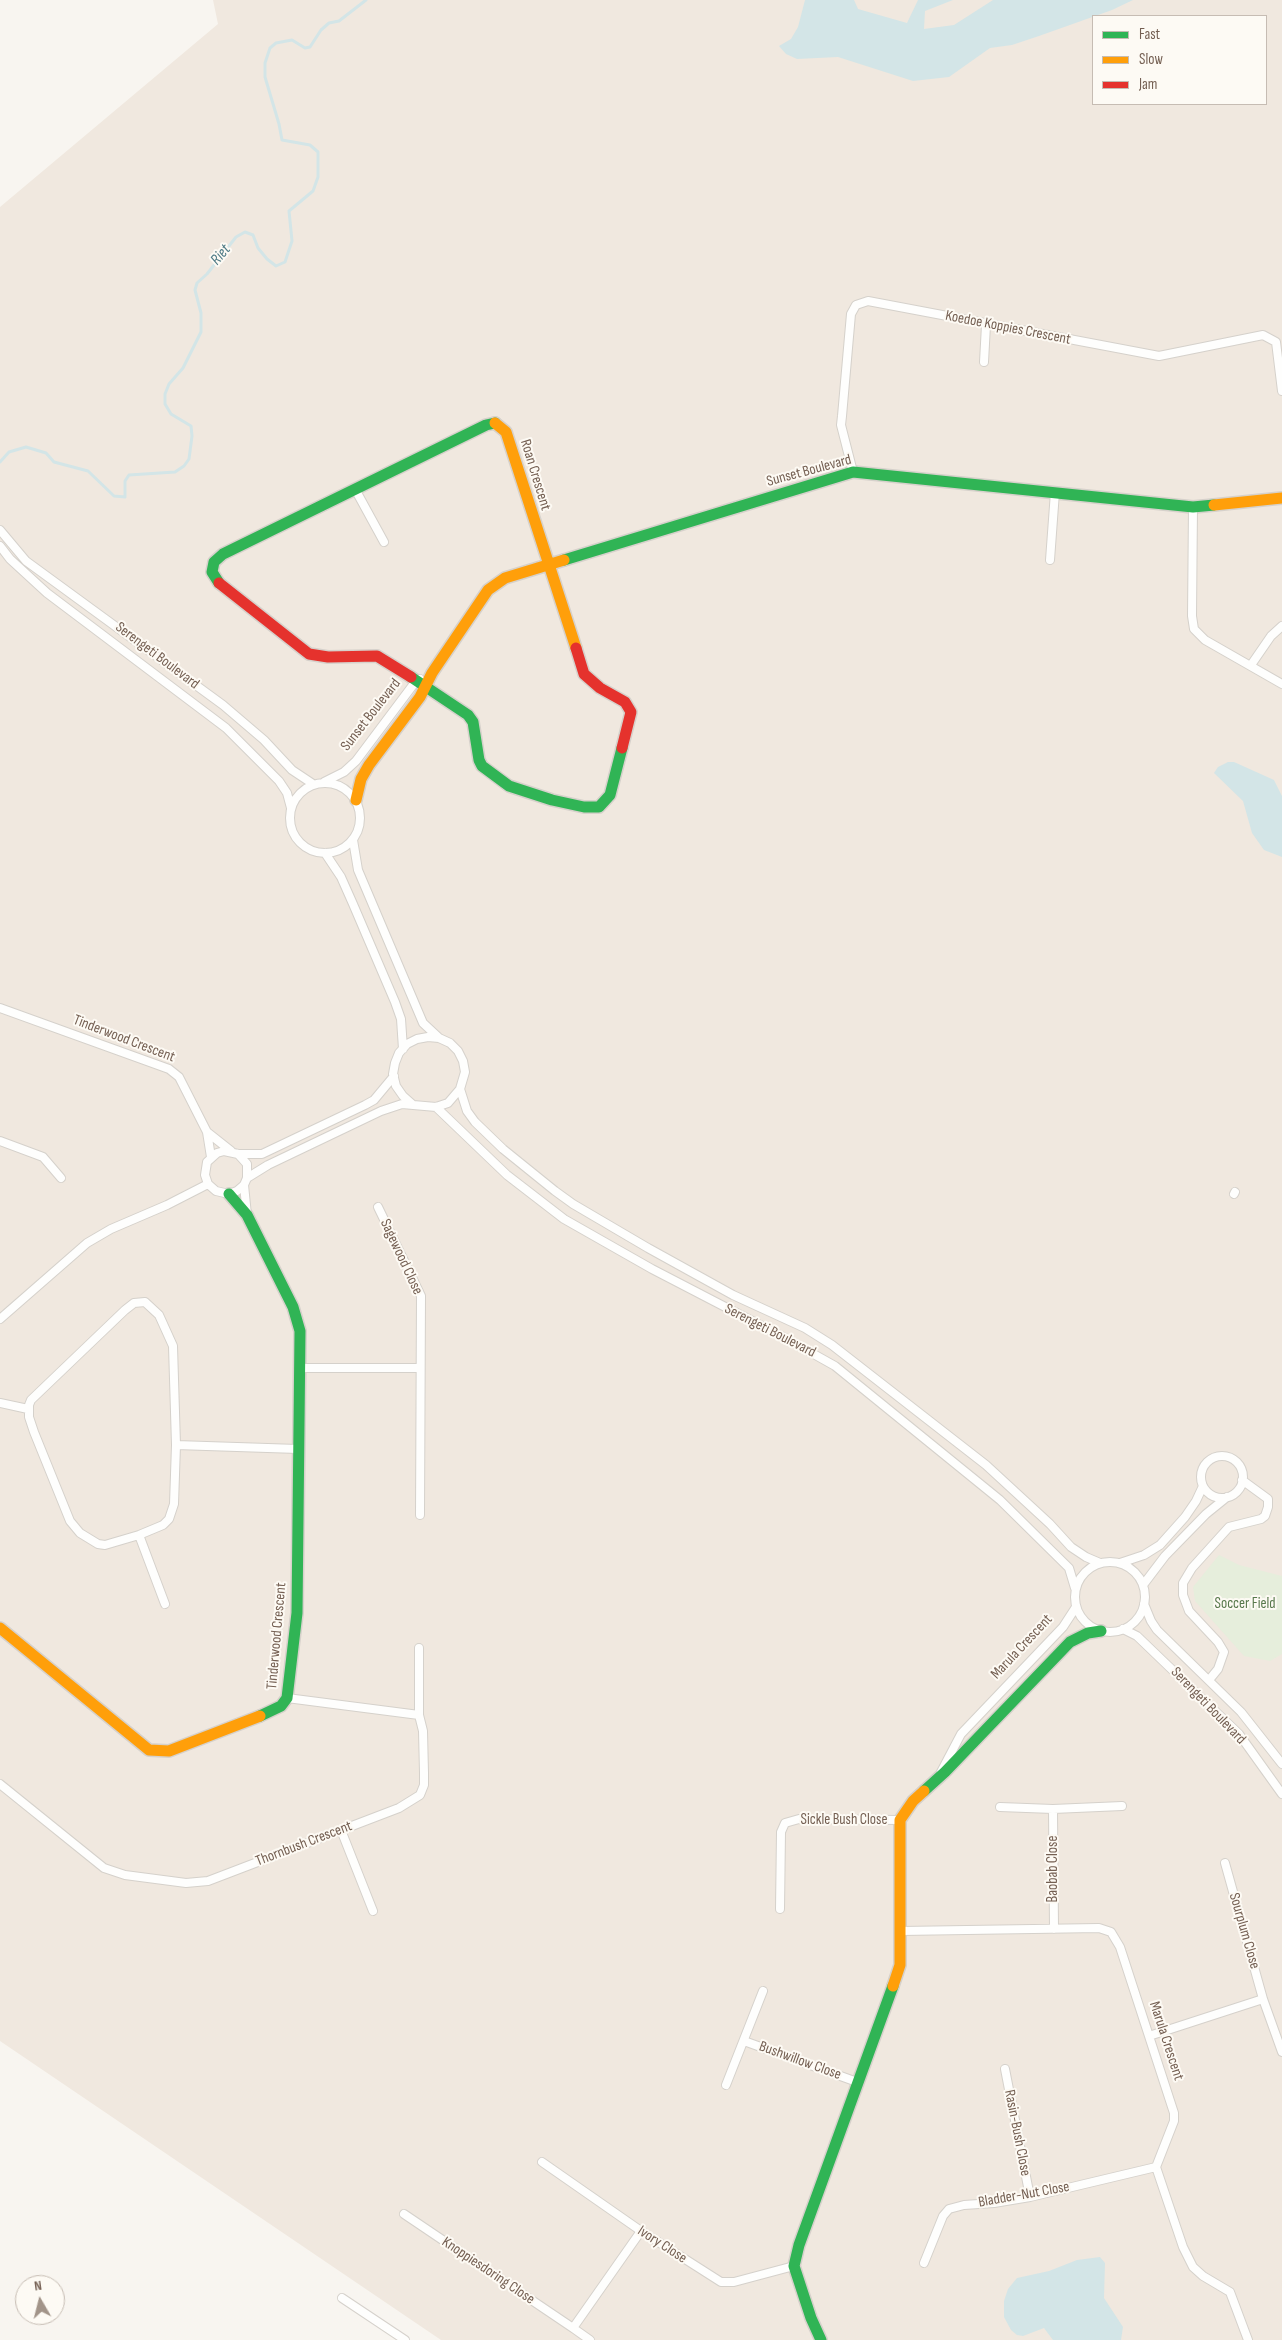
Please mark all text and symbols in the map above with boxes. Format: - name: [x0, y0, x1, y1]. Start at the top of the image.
- legend: [1092, 15, 1267, 105]
- text: Fast: [1139, 25, 1160, 44]
- text: Slow: [1139, 50, 1163, 69]
- text: Jam: [1139, 75, 1157, 94]
- water label: Riet: [207, 241, 235, 269]
- street label: Koedoe Koppies Crescent: [944, 307, 1072, 349]
- street label: Roan Crescent: [516, 437, 554, 513]
- street label: Sunset Boulevard: [765, 451, 853, 491]
- street label: Serengeti Boulevard: [112, 619, 202, 693]
- street label: Sunset Boulevard: [337, 675, 405, 755]
- street label: Tinderwood Crescent: [71, 1011, 177, 1067]
- street label: Sagewood Close: [376, 1216, 426, 1298]
- street label: Serengeti Boulevard: [721, 1300, 819, 1362]
- street label: Tinderwood Crescent: [263, 1582, 291, 1690]
- park label: Soccer Field: [1214, 1595, 1276, 1613]
- street label: Marula Crescent: [987, 1611, 1057, 1683]
- street label: Serengeti Boulevard: [1167, 1664, 1249, 1748]
- street label: Sickle Bush Close: [801, 1811, 887, 1829]
- street label: Thornbush Crescent: [253, 1817, 355, 1871]
- street label: Baobab Close: [1044, 1835, 1062, 1903]
- street label: Sourplum Close: [1225, 1891, 1263, 1971]
- street label: Marula Crescent: [1145, 1999, 1187, 2083]
- street label: Bushwillow Close: [756, 2038, 844, 2084]
- street label: Rasin-Bush Close: [1000, 2088, 1034, 2178]
- street label: Bladder-Nut Close: [977, 2178, 1071, 2212]
- street label: Ivory Close: [634, 2222, 690, 2268]
- street label: Knoppiesdoring Close: [438, 2233, 538, 2309]
- north arrow: [15, 2275, 65, 2325]
- text: N: [33, 2277, 43, 2295]

